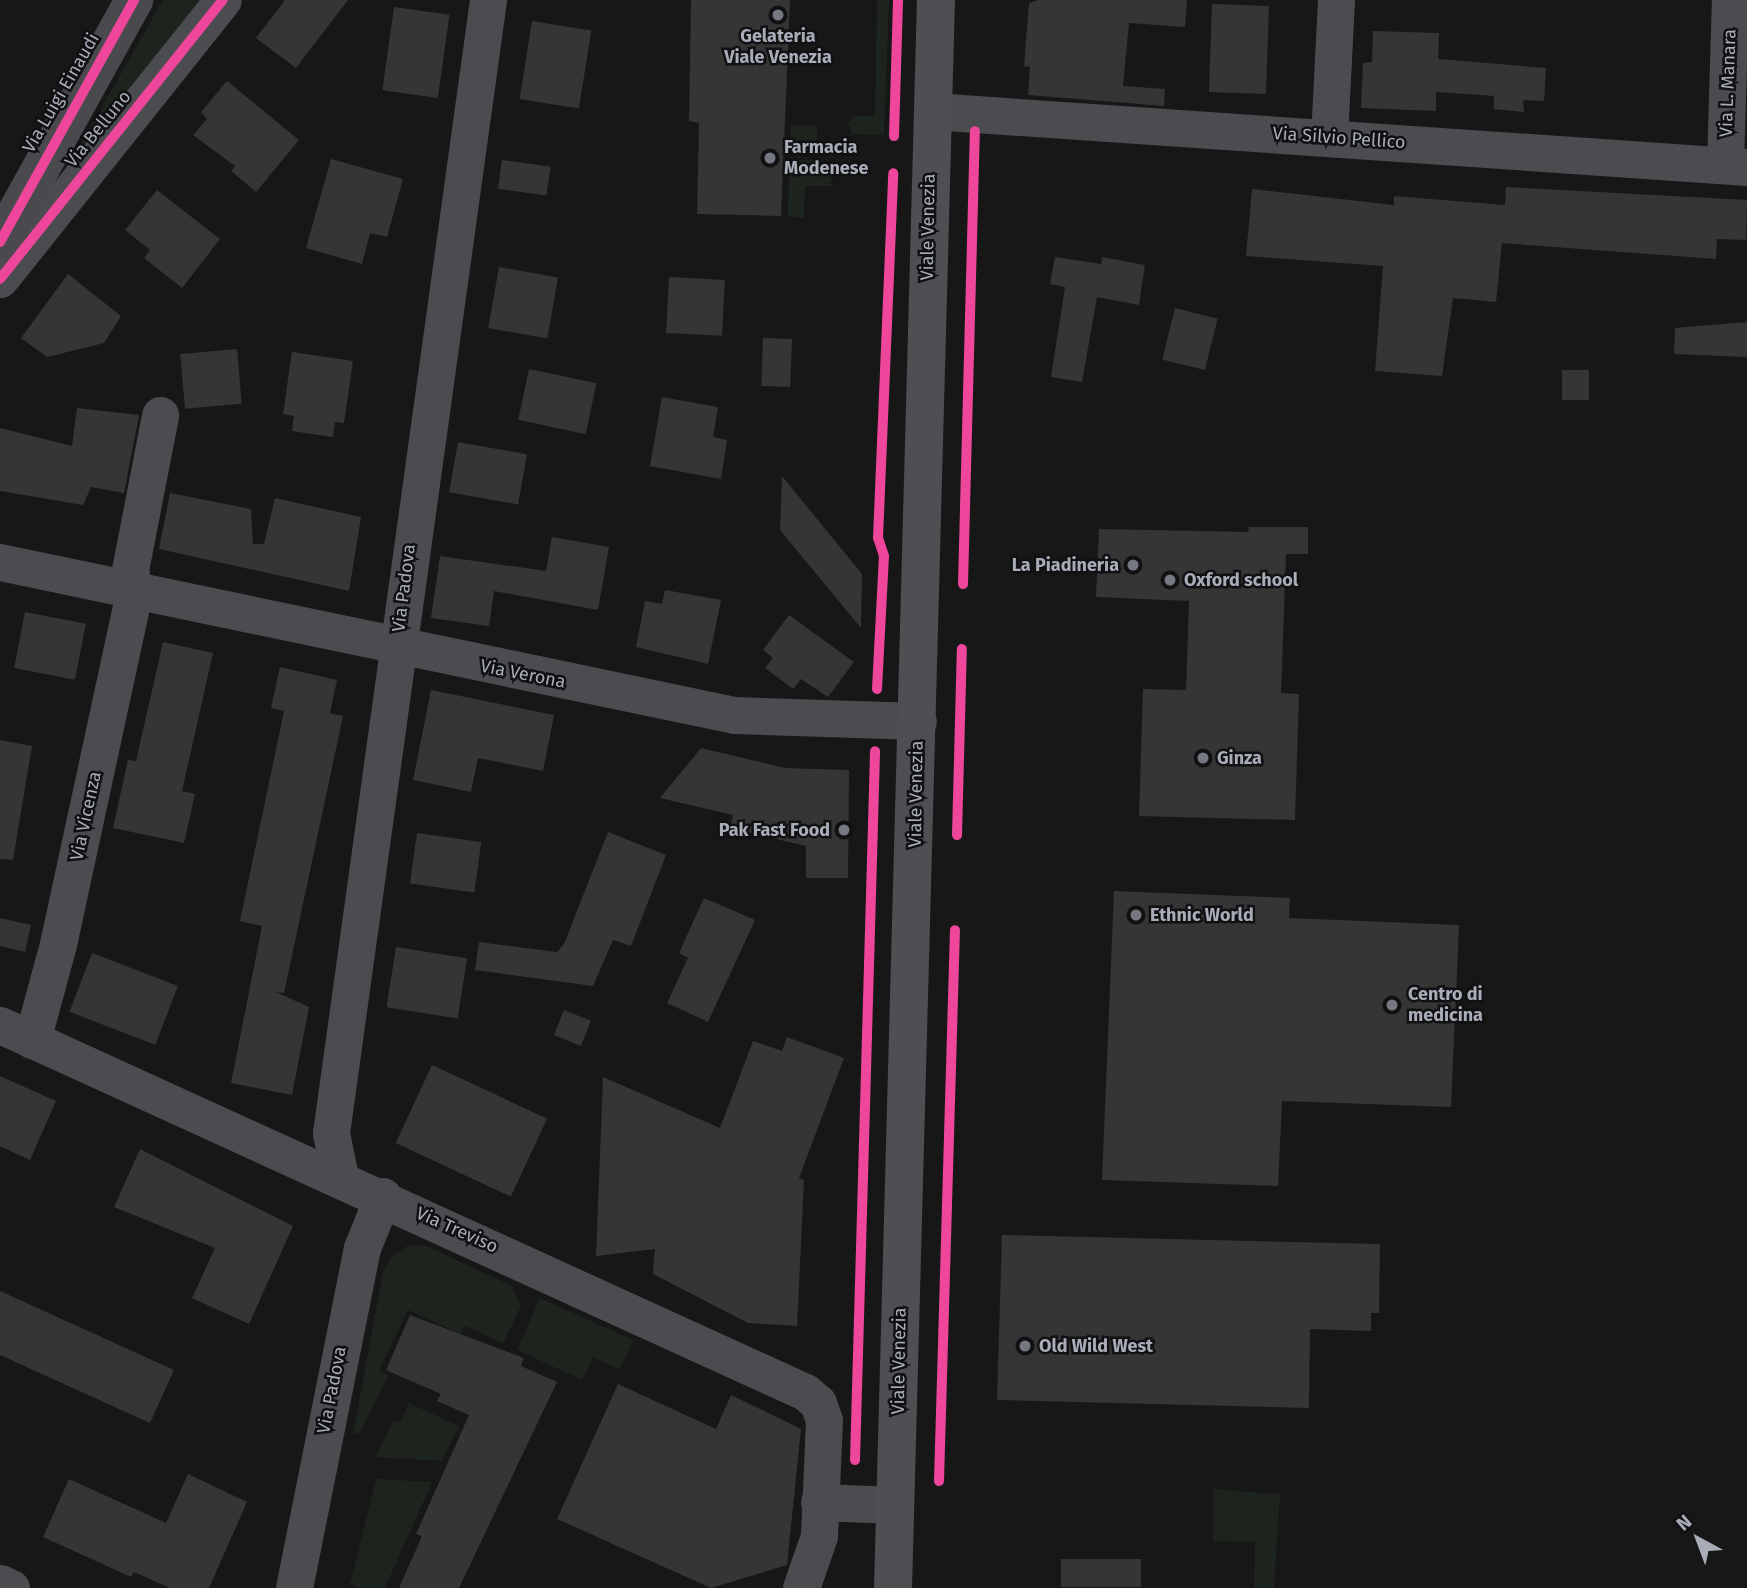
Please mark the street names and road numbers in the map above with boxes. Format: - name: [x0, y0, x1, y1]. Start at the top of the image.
- street label: Via Luigi Einaudi: [18, 29, 104, 157]
- street label: Via L. Manara: [1715, 29, 1741, 137]
- street label: Via Belluno: [61, 86, 135, 172]
- street label: Via Silvio Pellico: [1272, 123, 1406, 153]
- street label: Viale Venezia: [916, 173, 940, 281]
- street label: Via Padova: [388, 543, 420, 633]
- street label: Via Verona: [479, 655, 567, 693]
- street label: Viale Venezia: [904, 740, 928, 848]
- street label: Via Vicenza: [66, 769, 106, 863]
- street label: Via Treviso: [413, 1202, 501, 1258]
- street label: Viale Venezia: [887, 1307, 911, 1415]
- street label: Via Padova: [313, 1345, 351, 1435]

